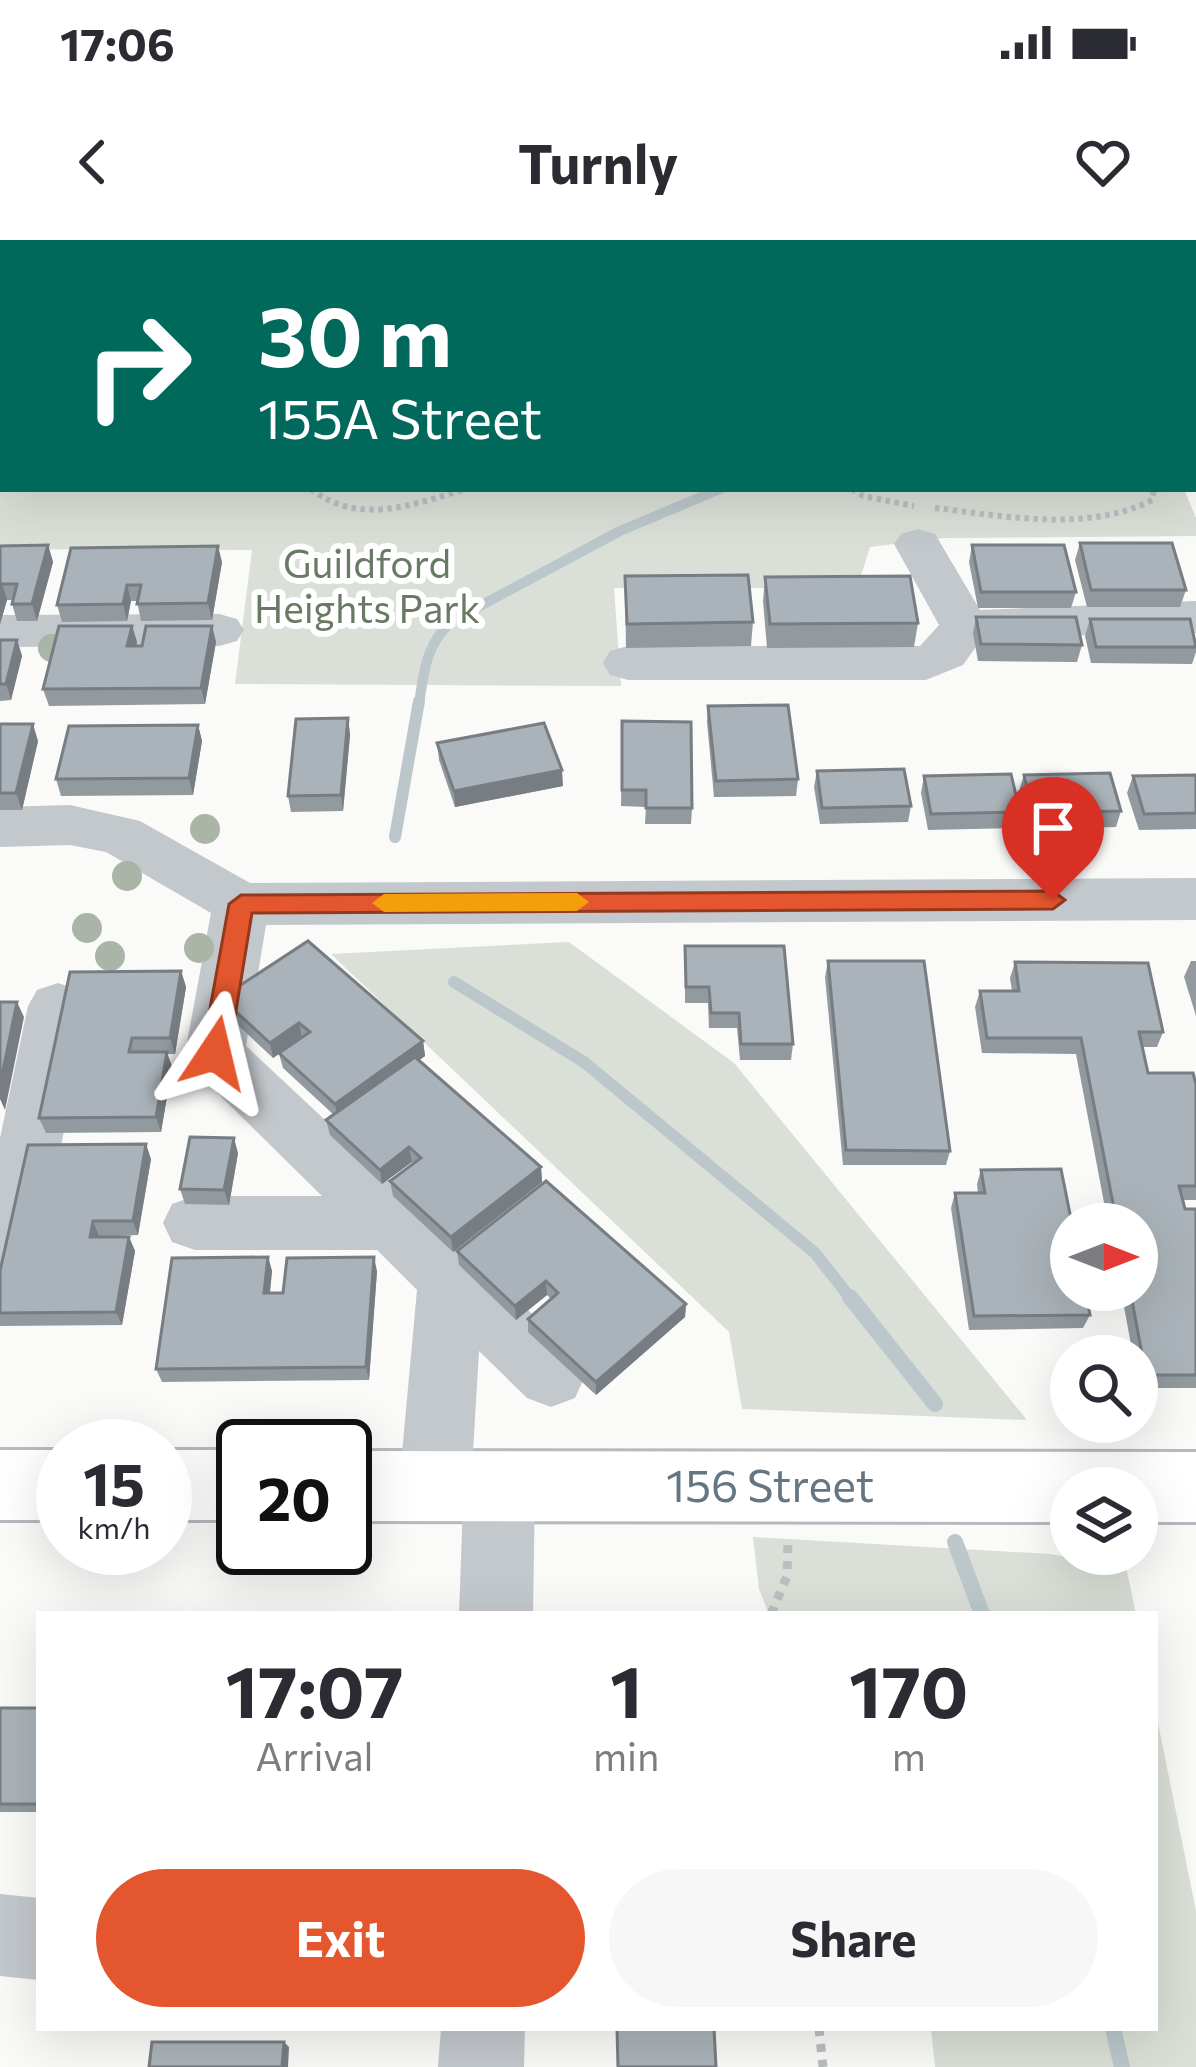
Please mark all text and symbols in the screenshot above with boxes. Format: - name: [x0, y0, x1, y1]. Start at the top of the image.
- text: 17:06: [60, 15, 175, 70]
- icon: back: [60, 129, 126, 195]
- text: Turnly: [518, 129, 678, 195]
- icon: heart: [1070, 129, 1136, 195]
- text: 30 m: [258, 282, 452, 384]
- icon: right: [60, 288, 216, 444]
- text: 155A Street: [258, 384, 542, 450]
- park label: Guildford Heights Park: [254, 538, 480, 631]
- pin: [1002, 777, 1104, 900]
- icon: arrive: [1020, 795, 1086, 861]
- position arrow: [152, 990, 278, 1116]
- north arrow: [1050, 1203, 1158, 1311]
- map controls: [1050, 1203, 1158, 1575]
- button: search: [1050, 1335, 1158, 1443]
- speed limit sign: 20: [216, 1419, 372, 1575]
- text: 15: [83, 1445, 145, 1518]
- street label: 156 Street: [666, 1456, 874, 1511]
- button: layers: [1050, 1467, 1158, 1575]
- text: km/h: [78, 1508, 150, 1545]
- text: 17:07: [226, 1645, 403, 1733]
- text: 1: [610, 1645, 642, 1733]
- text: 170: [849, 1645, 968, 1733]
- text: Arrival: [255, 1731, 373, 1779]
- text: min: [593, 1731, 659, 1779]
- text: m: [892, 1731, 926, 1779]
- button: Exit: [96, 1869, 585, 2007]
- button: Share: [609, 1869, 1098, 2007]

